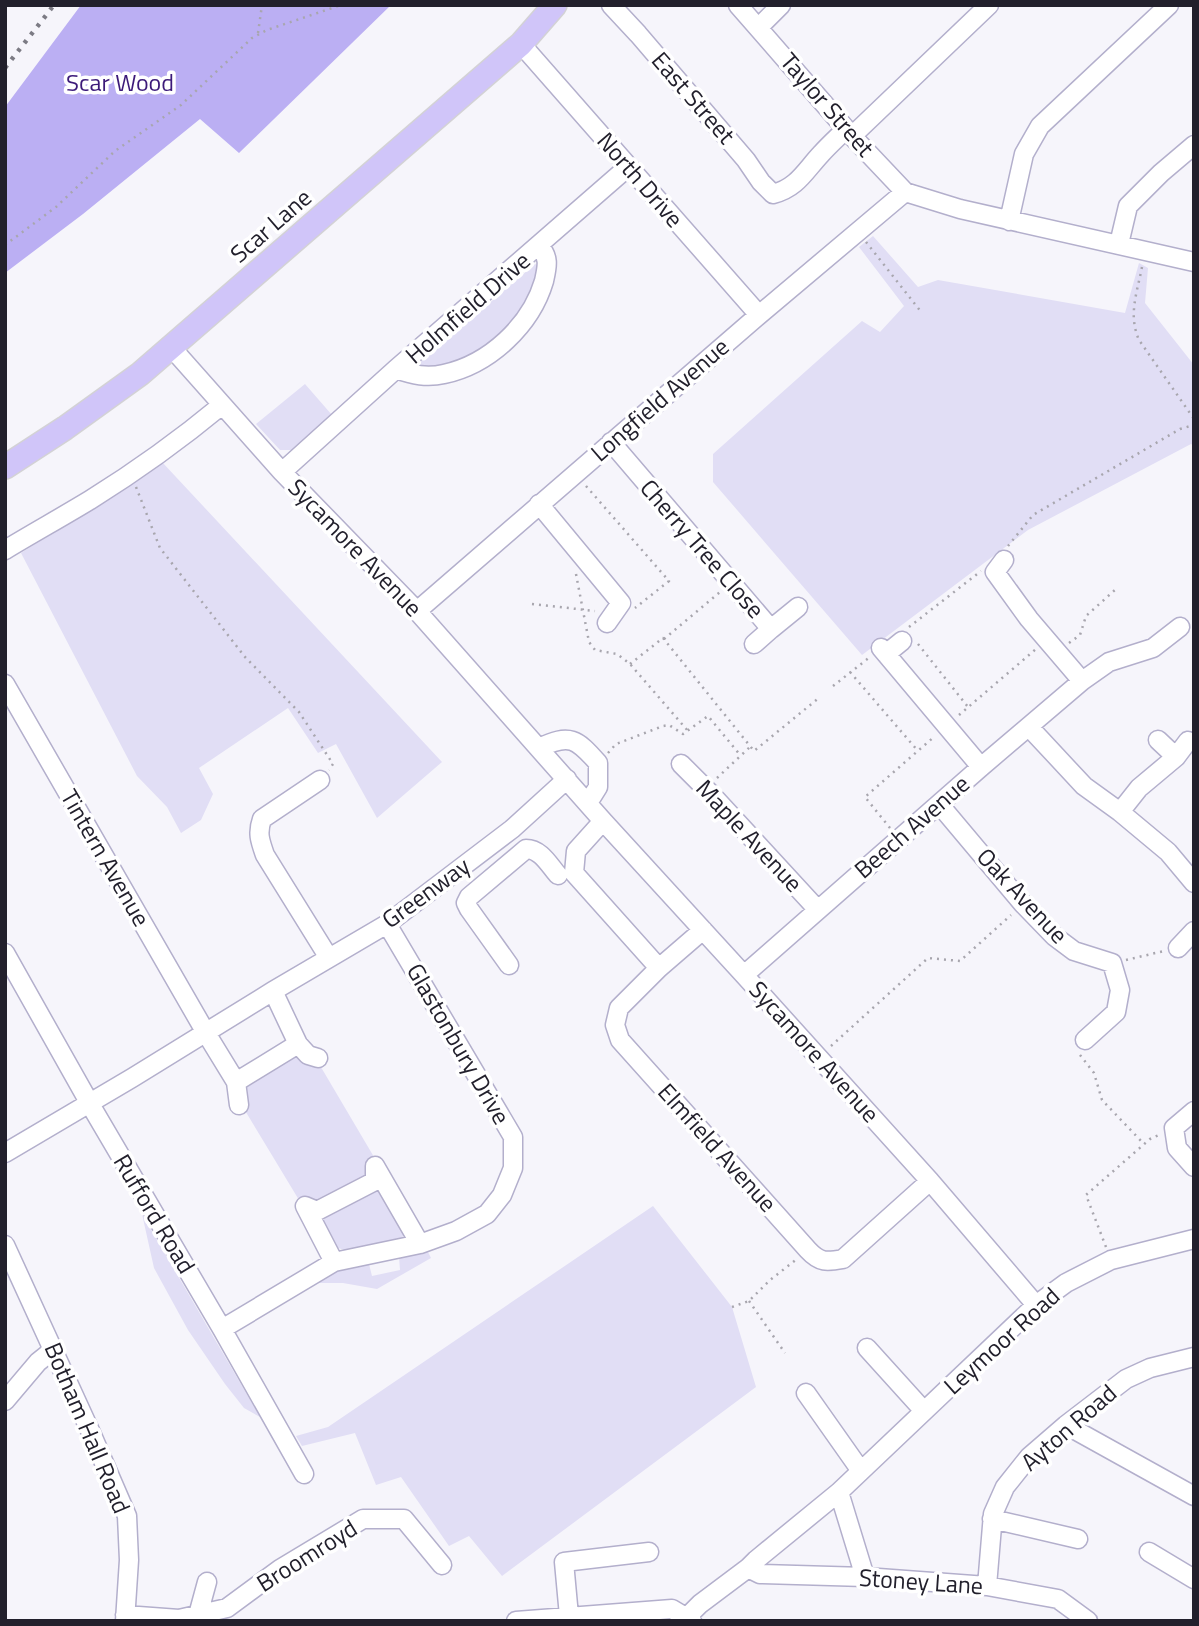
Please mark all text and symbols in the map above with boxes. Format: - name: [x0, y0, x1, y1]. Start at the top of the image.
- street label: East Street: [643, 43, 744, 152]
- street label: Taylor Street: [772, 44, 884, 165]
- park label: Scar Wood: [66, 64, 174, 100]
- street label: North Drive: [589, 124, 692, 235]
- street label: Scar Lane: [222, 180, 319, 271]
- street label: Holmfield Drive: [397, 243, 538, 372]
- street label: Longfield Avenue: [582, 329, 737, 470]
- street label: Sycamore Avenue: [280, 470, 431, 625]
- street label: Cherry Tree Close: [632, 471, 773, 626]
- street label: Beech Avenue: [846, 766, 977, 887]
- street label: Maple Avenue: [688, 771, 812, 900]
- street label: Tintern Avenue: [52, 782, 160, 933]
- street label: Oak Avenue: [969, 839, 1077, 951]
- street label: Greenway: [374, 848, 477, 937]
- street label: Glastonbury Drive: [398, 956, 520, 1131]
- street label: Sycamore Avenue: [741, 972, 888, 1130]
- street label: Elmfield Avenue: [650, 1075, 786, 1220]
- street label: Rufford Road: [105, 1147, 205, 1280]
- street label: Leymoor Road: [935, 1278, 1068, 1402]
- street label: Botham Hall Road: [36, 1337, 140, 1519]
- street label: Ayton Road: [1012, 1375, 1124, 1479]
- street label: Broomroyd: [249, 1510, 364, 1600]
- street label: Stoney Lane: [858, 1559, 984, 1603]

